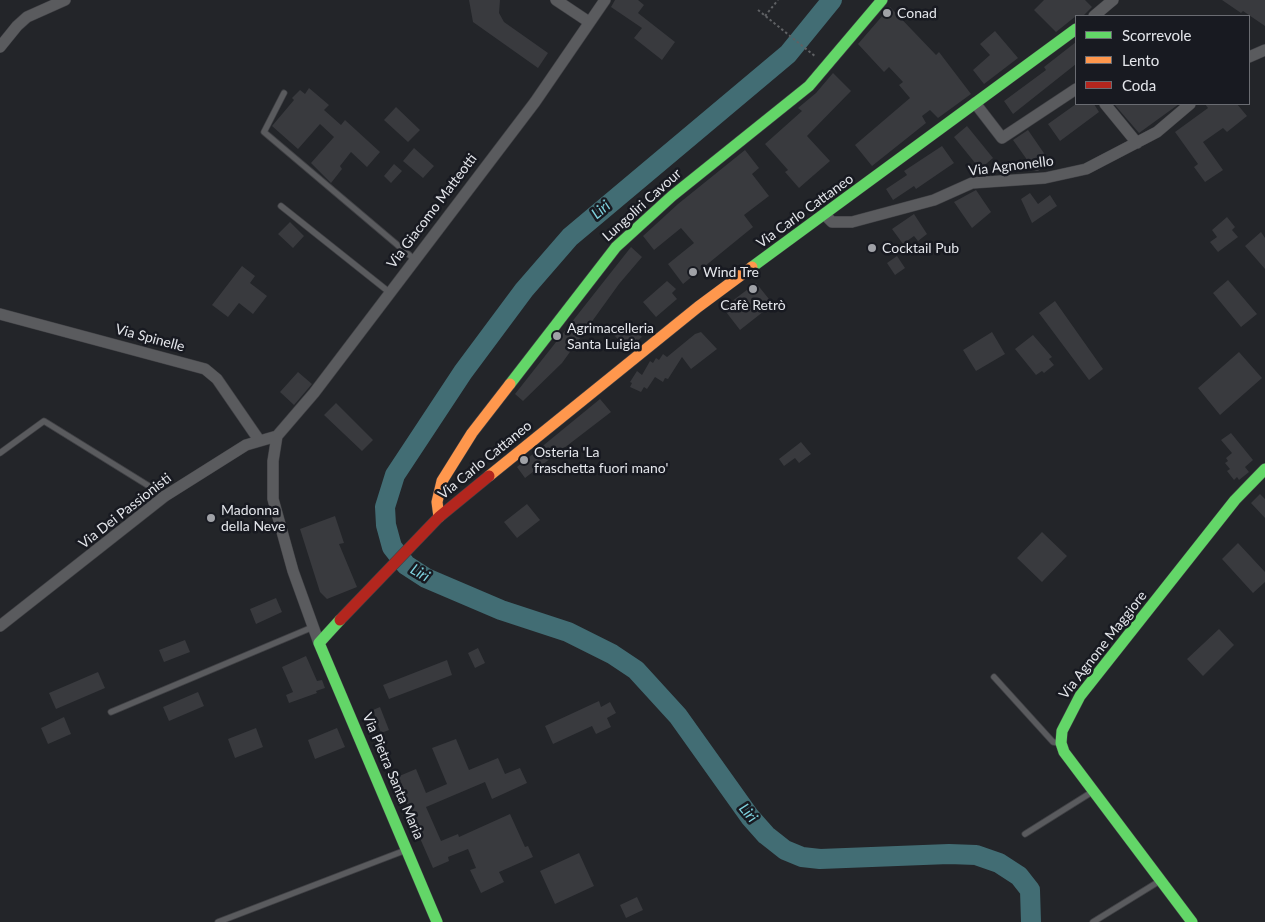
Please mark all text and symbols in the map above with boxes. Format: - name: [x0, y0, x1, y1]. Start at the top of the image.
- place label: Conad: [897, 5, 937, 21]
- marker: Conad: [881, 7, 893, 19]
- legend: [1075, 15, 1250, 105]
- text: Scorrevole: [1122, 26, 1192, 44]
- text: Lento: [1122, 51, 1159, 69]
- text: Coda: [1122, 76, 1156, 94]
- street label: Via Giacomo Matteotti: [384, 151, 480, 271]
- street label: Via Agnonello: [967, 152, 1055, 180]
- street label: Lungoliri Cavour: [599, 165, 685, 245]
- street label: Via Carlo Cattaneo: [753, 170, 857, 252]
- water label: Liri: [588, 197, 614, 223]
- place label: Cocktail Pub: [882, 240, 959, 256]
- marker: Cocktail Pub: [866, 242, 878, 254]
- place label: Wind Tre: [703, 264, 759, 280]
- marker: Wind Tre: [687, 266, 699, 278]
- marker: Cafè Retrò: [747, 283, 759, 295]
- place label: Cafè Retrò: [720, 297, 786, 313]
- place label: Agrimacelleria Santa Luigia: [567, 320, 654, 352]
- street label: Via Spinelle: [113, 321, 187, 355]
- marker: Agrimacelleria Santa Luigia: [551, 330, 563, 342]
- street label: Via Carlo Cattaneo: [435, 417, 535, 503]
- place label: Osteria 'La fraschetta fuori mano': [534, 444, 668, 477]
- marker: Osteria 'La fraschetta fuori mano': [518, 454, 530, 466]
- street label: Via Dei Passionisti: [75, 470, 175, 552]
- place label: Madonna della Neve: [221, 502, 286, 534]
- marker: Madonna della Neve: [205, 512, 217, 524]
- water label: Liri: [407, 560, 433, 586]
- street label: Via Agnone Maggiore: [1056, 588, 1150, 702]
- street label: Via Pietra Santa Maria: [359, 710, 427, 842]
- water label: Liri: [735, 800, 761, 826]

